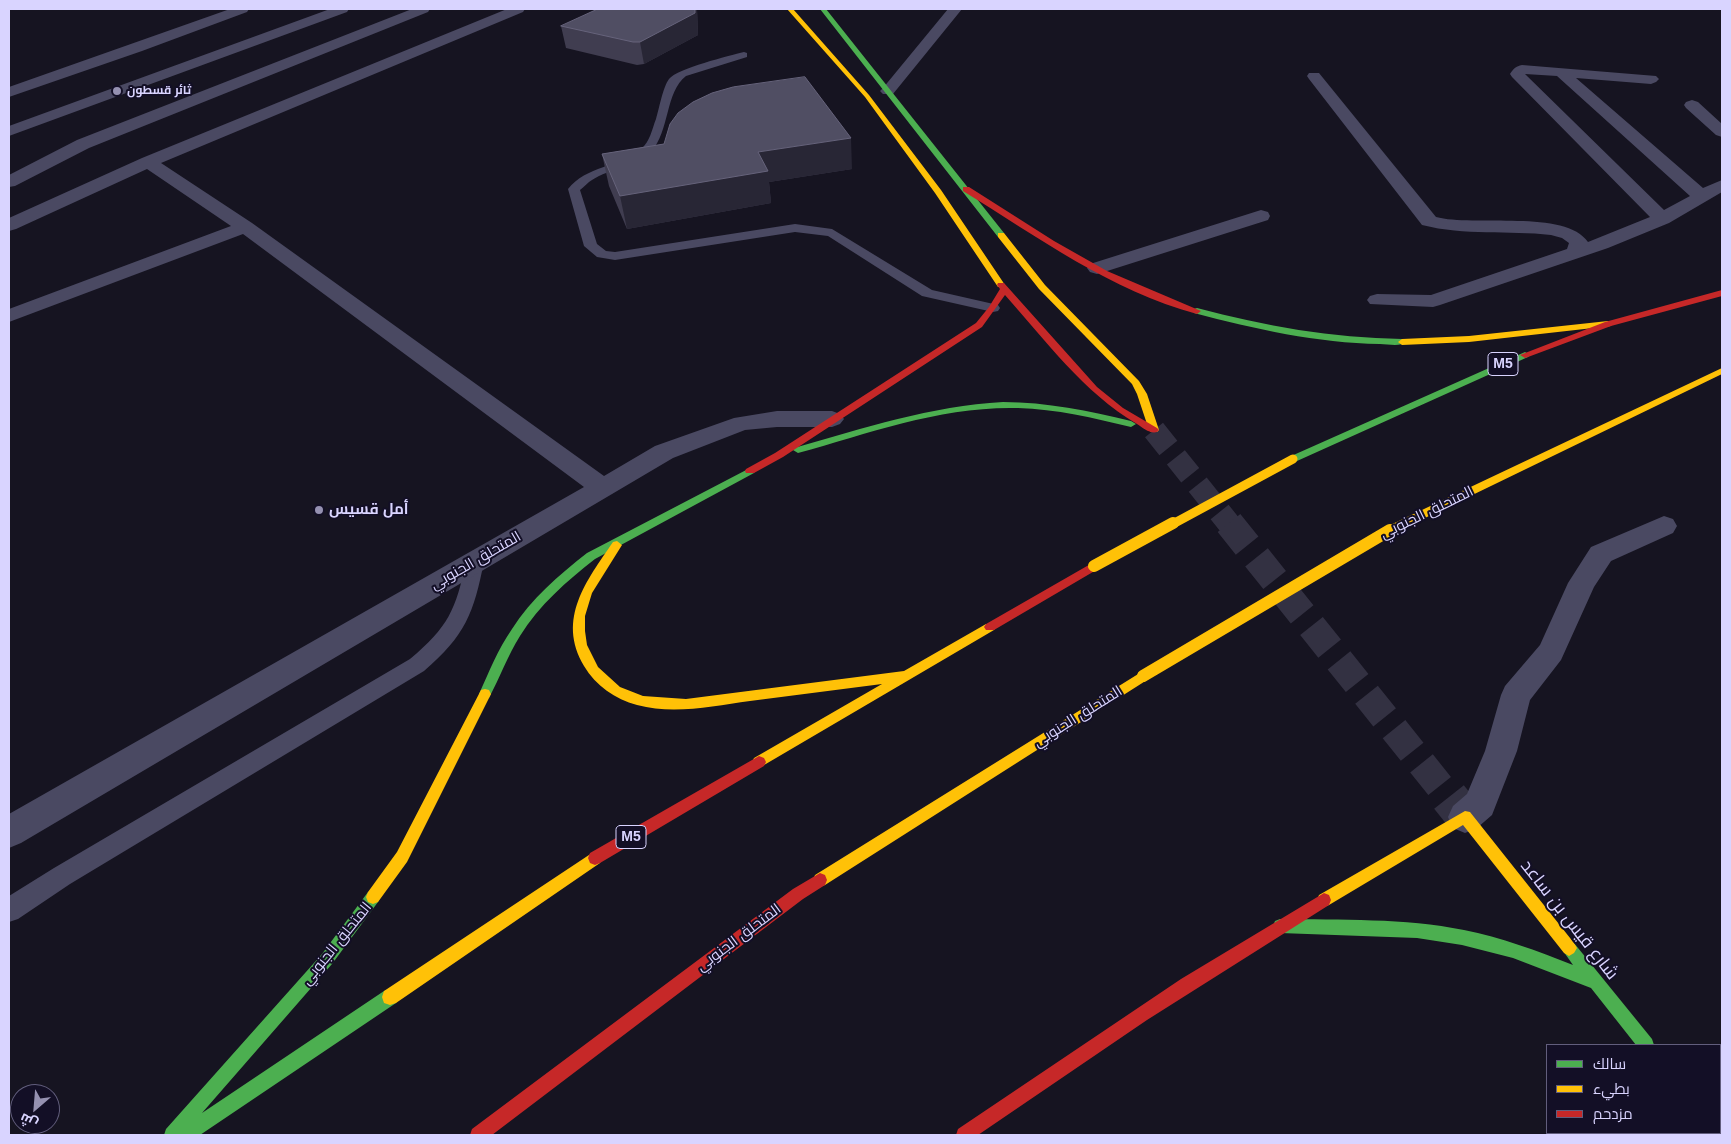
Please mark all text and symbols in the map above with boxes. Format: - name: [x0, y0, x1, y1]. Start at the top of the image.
- place label: ثائر قسطون: [127, 84, 191, 98]
- marker: ثائر قسطون: [111, 85, 123, 97]
- road number: M5: [1488, 352, 1518, 376]
- street label: المتحلق الجنوبي: [1377, 483, 1477, 543]
- place label: أمل قسيس: [329, 501, 409, 519]
- marker: أمل قسيس: [313, 504, 325, 516]
- street label: المتحلق الجنوبي: [428, 528, 524, 594]
- street label: المتحلق الجنوبي: [1030, 682, 1126, 752]
- road number: M5: [616, 826, 646, 849]
- street label: شارع قيس بن ساعد: [1515, 856, 1623, 984]
- street label: المتحلق الجنوبي: [298, 899, 376, 989]
- street label: المتحلق الجنوبي: [693, 900, 785, 976]
- legend: [1546, 1044, 1721, 1134]
- text: سالك: [1593, 1055, 1626, 1072]
- text: بطيء: [1593, 1080, 1630, 1097]
- north arrow: [10, 1084, 60, 1134]
- text: مزدحم: [1593, 1105, 1633, 1122]
- text: ش: [17, 1110, 40, 1133]

